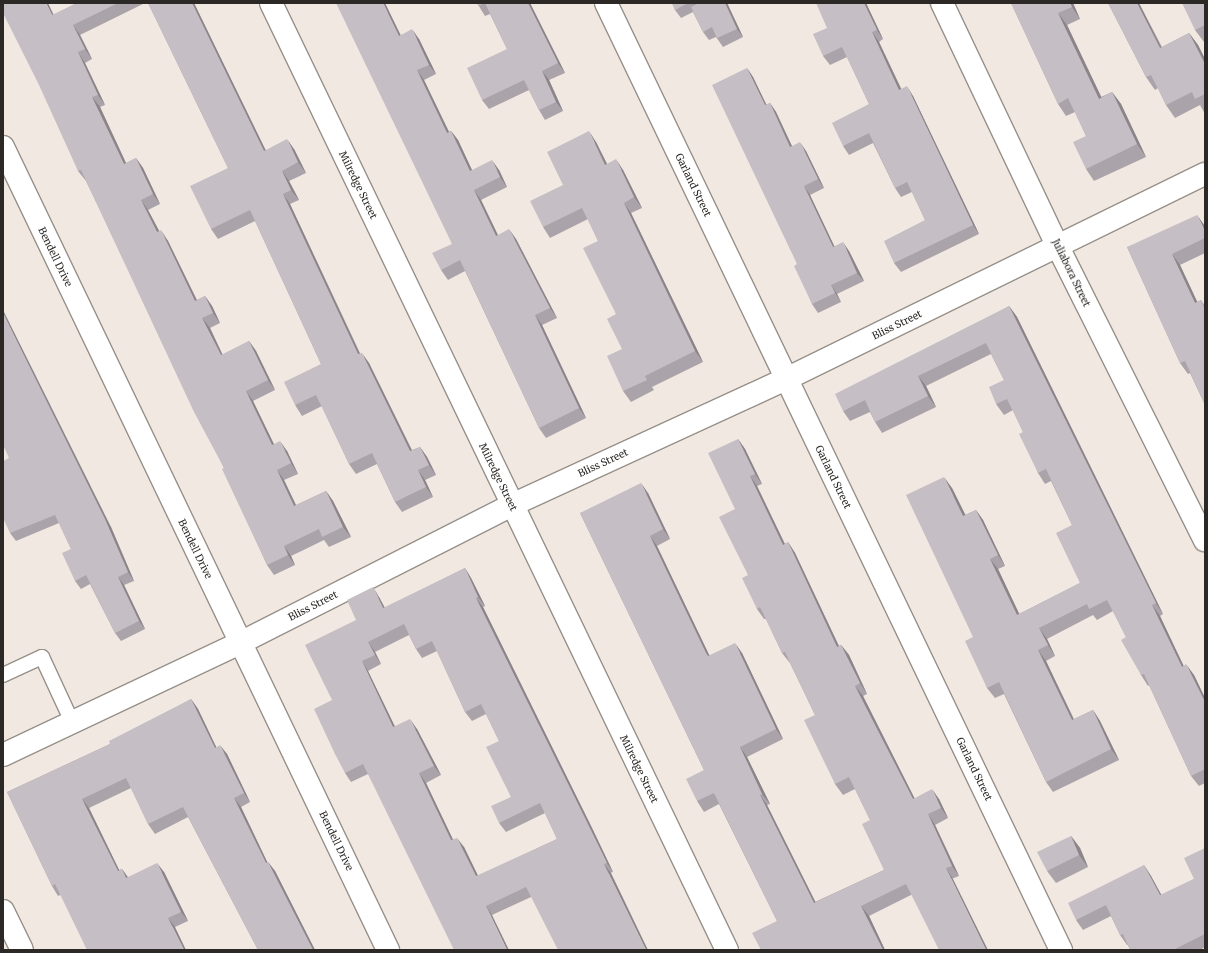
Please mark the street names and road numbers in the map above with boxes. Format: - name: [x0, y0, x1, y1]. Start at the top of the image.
- street label: Milredge Street: [336, 149, 380, 221]
- street label: Garland Street: [672, 151, 714, 219]
- street label: Bendell Drive: [35, 225, 75, 289]
- street label: Juliabora Street: [1049, 237, 1093, 309]
- street label: Bliss Street: [870, 308, 924, 342]
- street label: Milredge Street: [476, 441, 520, 513]
- street label: Garland Street: [812, 443, 854, 511]
- street label: Bliss Street: [576, 446, 630, 480]
- street label: Bendell Drive: [175, 517, 215, 581]
- street label: Bliss Street: [286, 588, 340, 624]
- street label: Milredge Street: [617, 733, 661, 805]
- street label: Garland Street: [953, 735, 995, 803]
- street label: Bendell Drive: [316, 809, 356, 873]

